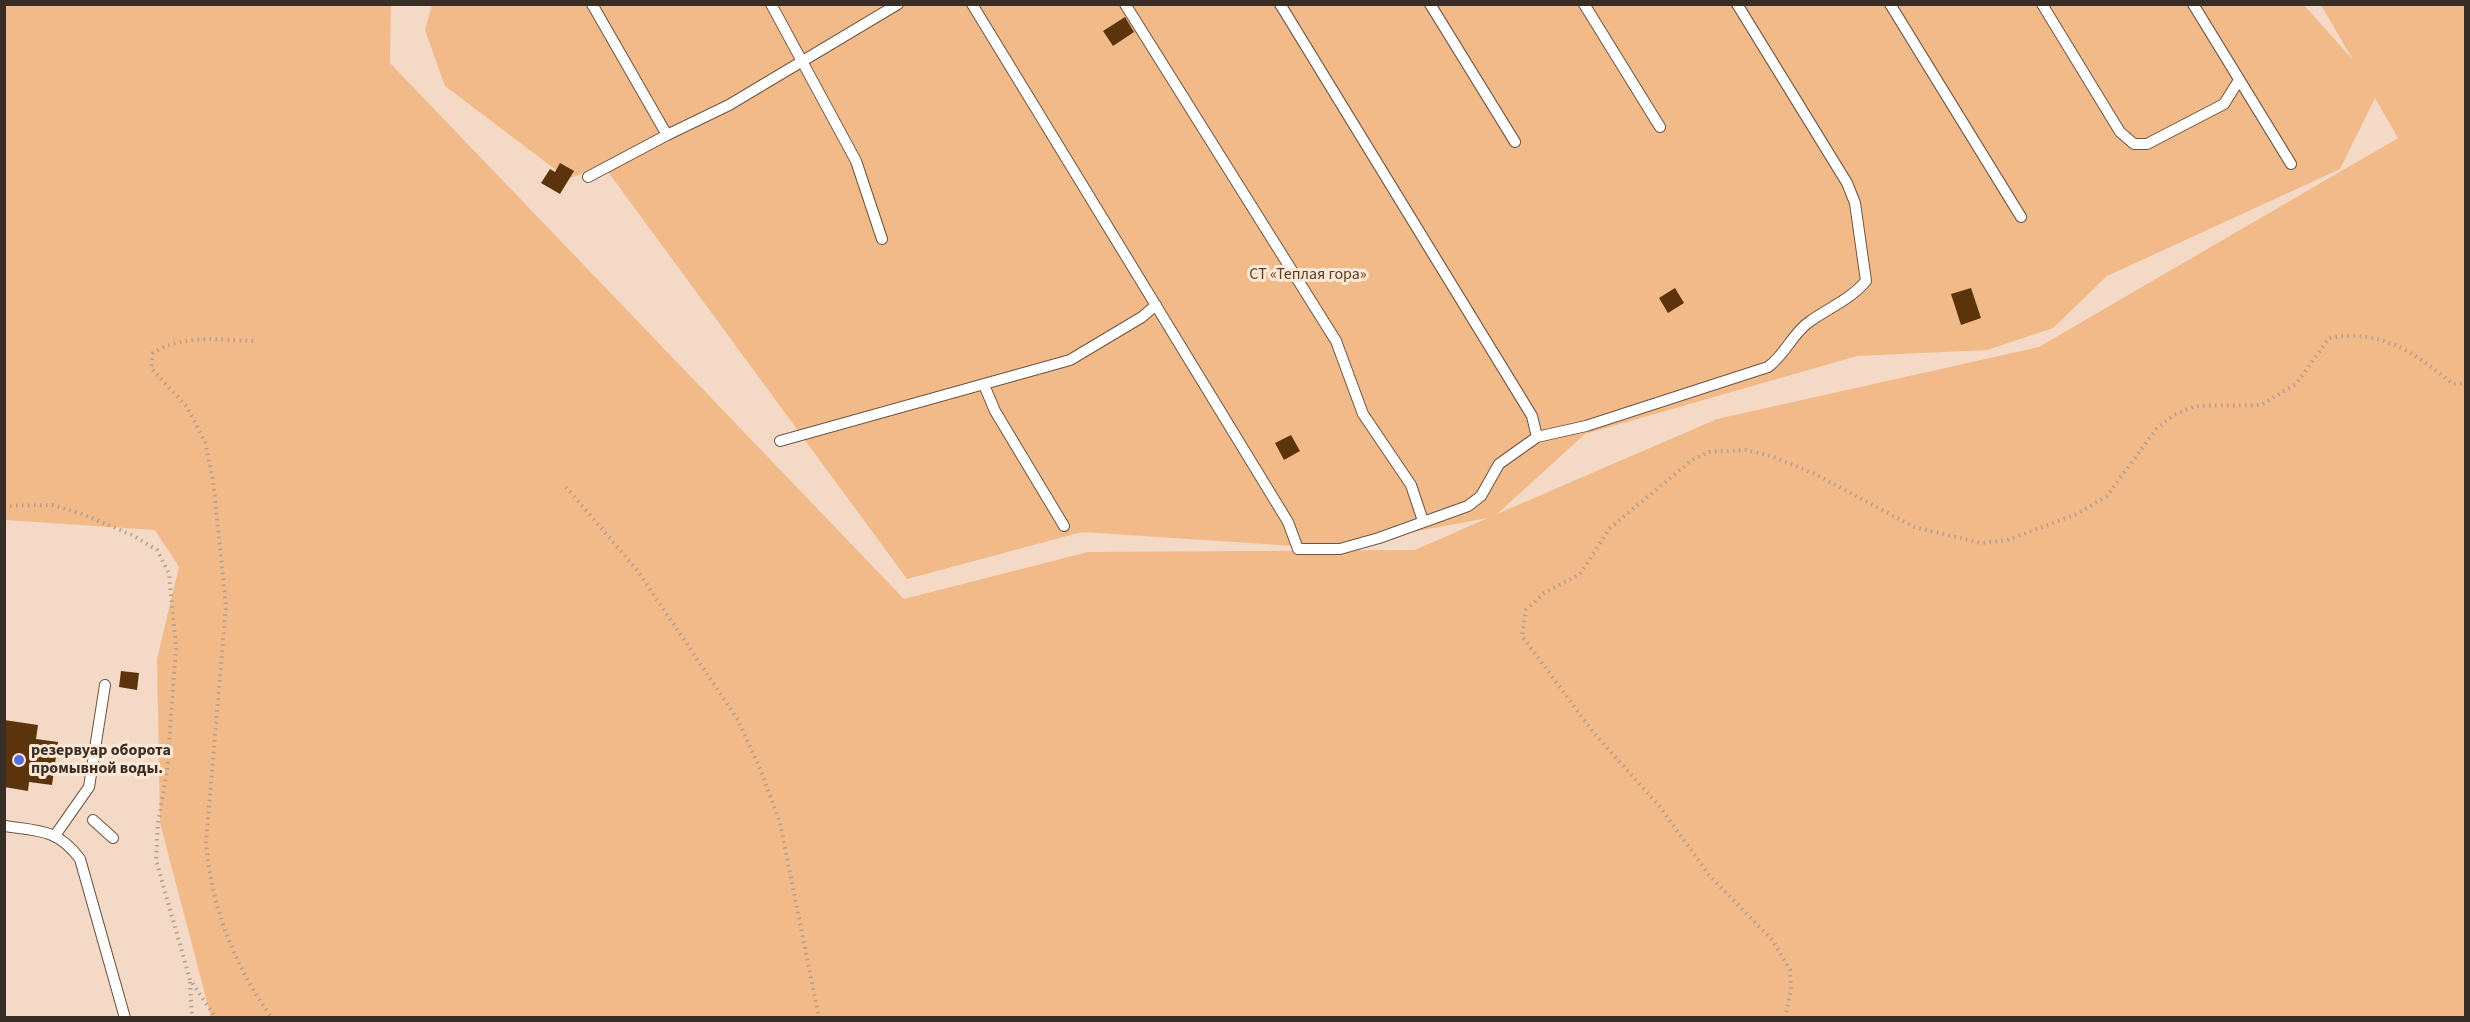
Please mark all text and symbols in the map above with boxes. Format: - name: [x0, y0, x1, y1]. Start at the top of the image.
- park label: СТ «Теплая гора»: [1249, 265, 1367, 285]
- place label: резервуар оборота промывной воды.: [31, 741, 171, 779]
- marker: резервуар оборота промывной воды.: [12, 753, 26, 767]

